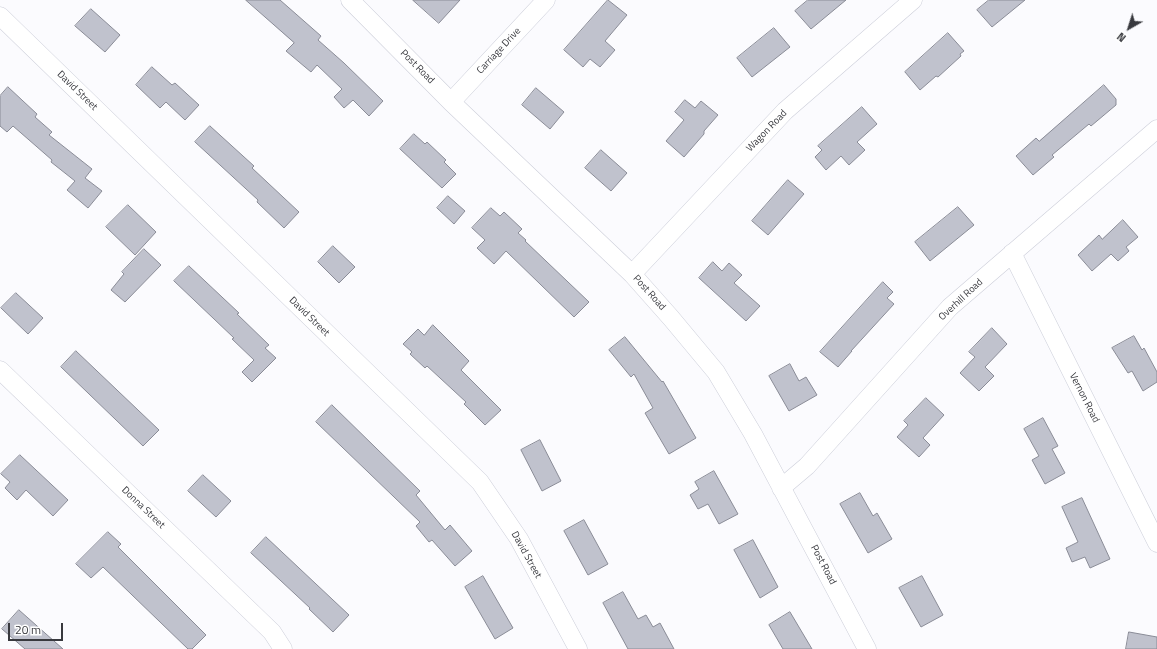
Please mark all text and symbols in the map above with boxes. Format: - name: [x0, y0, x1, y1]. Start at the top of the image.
- north arrow: [1109, 8, 1149, 48]
- street label: Carriage Drive: [475, 25, 523, 77]
- text: N: [1113, 29, 1129, 46]
- street label: Post Road: [397, 47, 437, 87]
- street label: David Street: [54, 69, 100, 113]
- street label: Wagon Road: [744, 108, 790, 154]
- street label: Post Road: [630, 273, 668, 313]
- street label: Overhill Road: [936, 277, 986, 323]
- street label: David Street: [286, 295, 332, 339]
- street label: Vernon Road: [1066, 371, 1102, 425]
- street label: Donna Street: [119, 484, 167, 532]
- street label: David Street: [508, 529, 544, 581]
- street label: Post Road: [808, 543, 838, 587]
- scale bar: [10, 615, 65, 641]
- text: 20 m: [15, 620, 41, 639]

